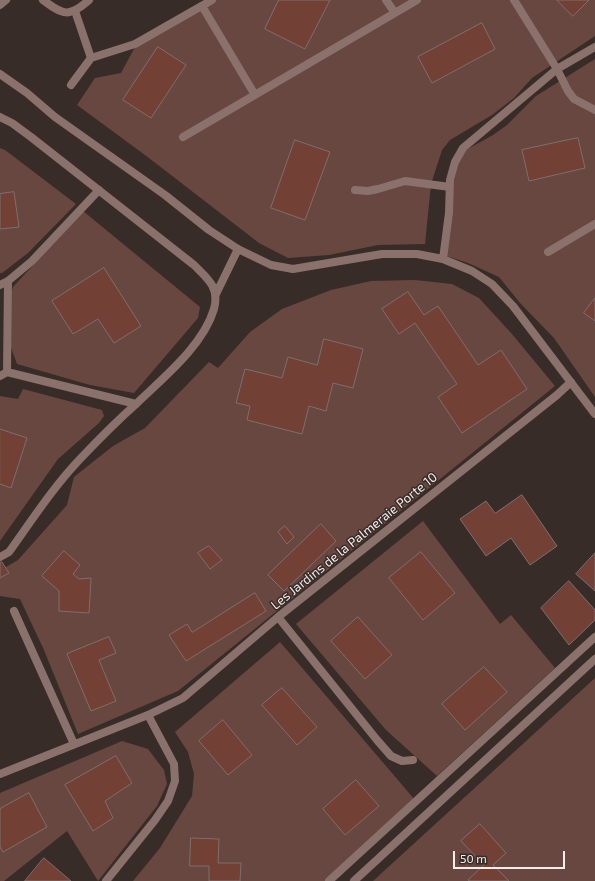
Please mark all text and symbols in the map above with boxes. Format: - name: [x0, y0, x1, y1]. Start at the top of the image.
- street label: Les Jardins de la Palmeraie Porte 10: [268, 469, 440, 613]
- scale bar: [455, 843, 567, 869]
- text: 50 m: [460, 851, 487, 865]

